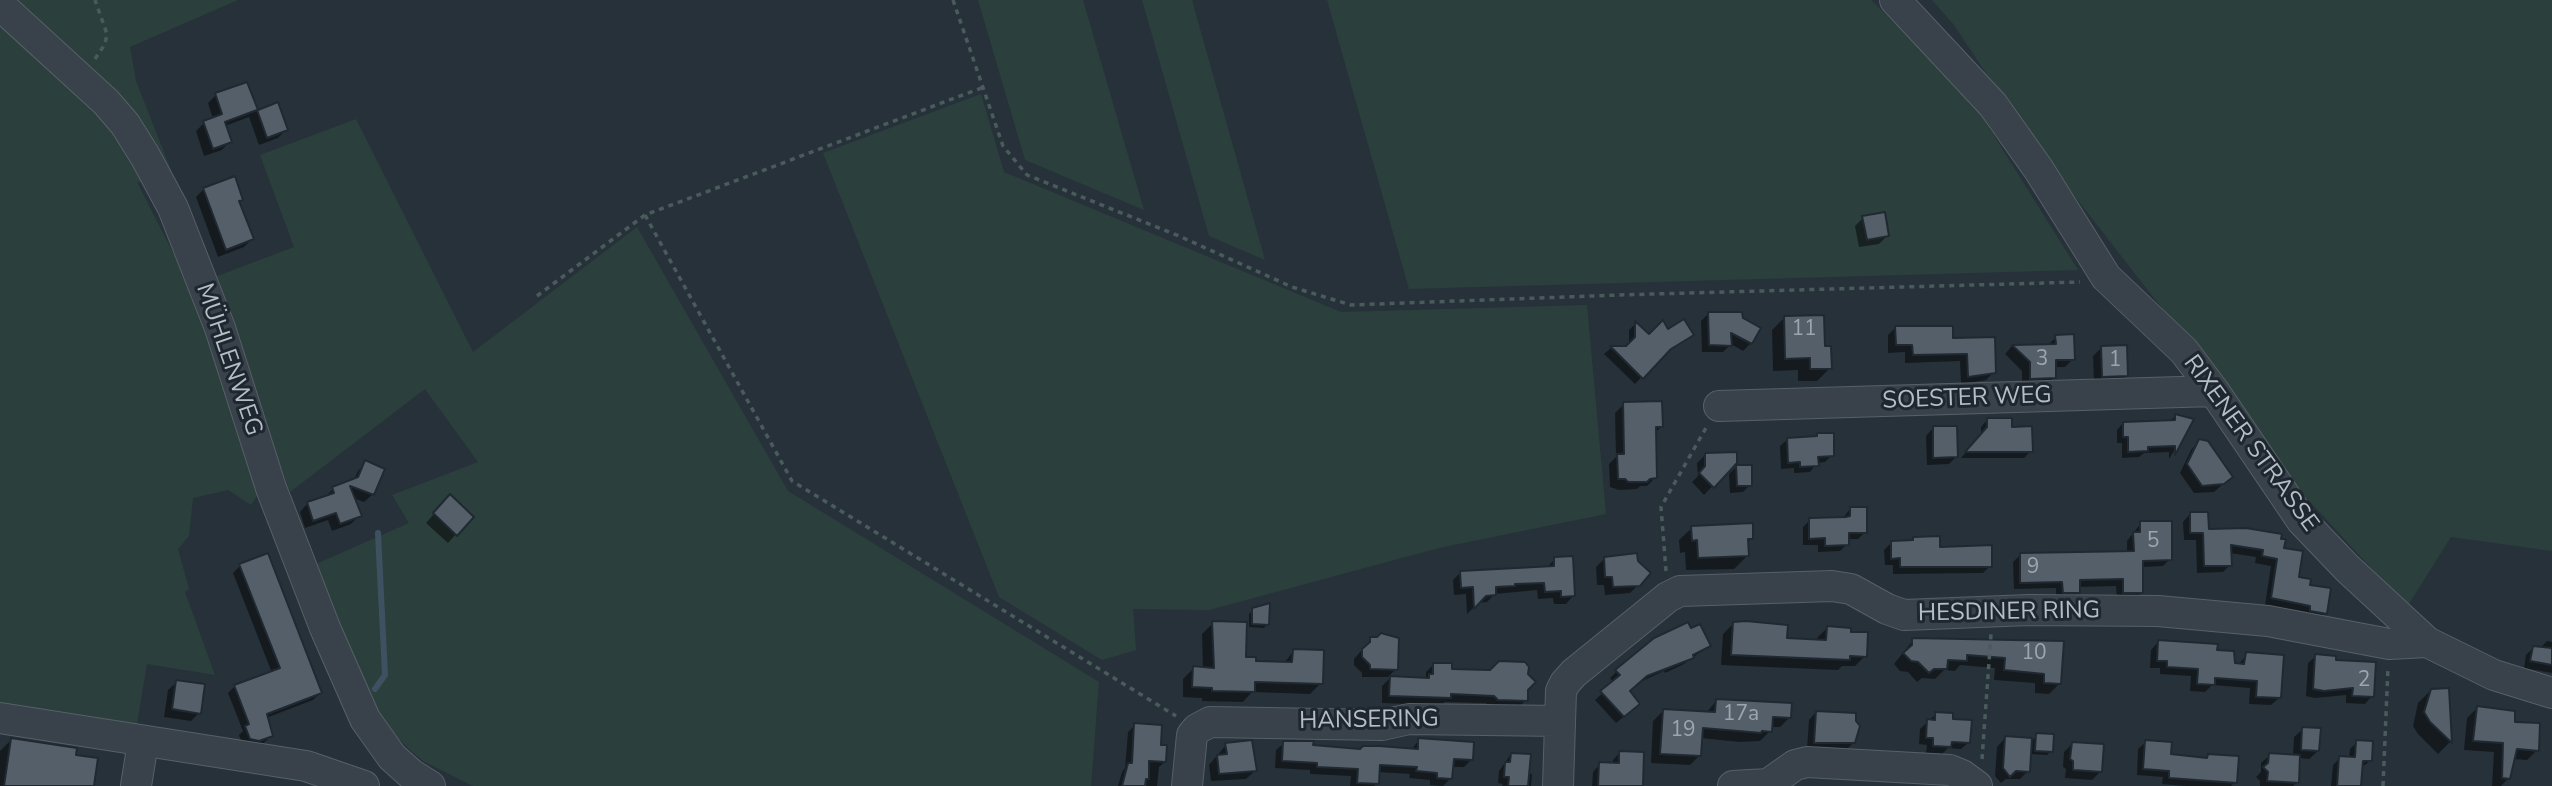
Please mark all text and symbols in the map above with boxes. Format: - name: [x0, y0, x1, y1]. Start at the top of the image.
- street label: MÜHLENWEG: [189, 280, 267, 440]
- house number: 11: [1791, 317, 1817, 343]
- house number: 3: [2036, 347, 2048, 373]
- house number: 1: [2109, 348, 2121, 374]
- street label: RIXENER STRASSE: [2176, 350, 2324, 538]
- street label: SOESTER WEG: [1882, 382, 2052, 416]
- house number: 5: [2147, 529, 2159, 555]
- house number: 9: [2027, 555, 2039, 581]
- street label: HESDINER RING: [1918, 597, 2100, 629]
- house number: 10: [2021, 641, 2047, 667]
- house number: 2: [2358, 668, 2370, 694]
- house number: 17a: [1723, 702, 1759, 728]
- street label: HANSERING: [1299, 705, 1439, 737]
- house number: 19: [1670, 718, 1696, 744]

